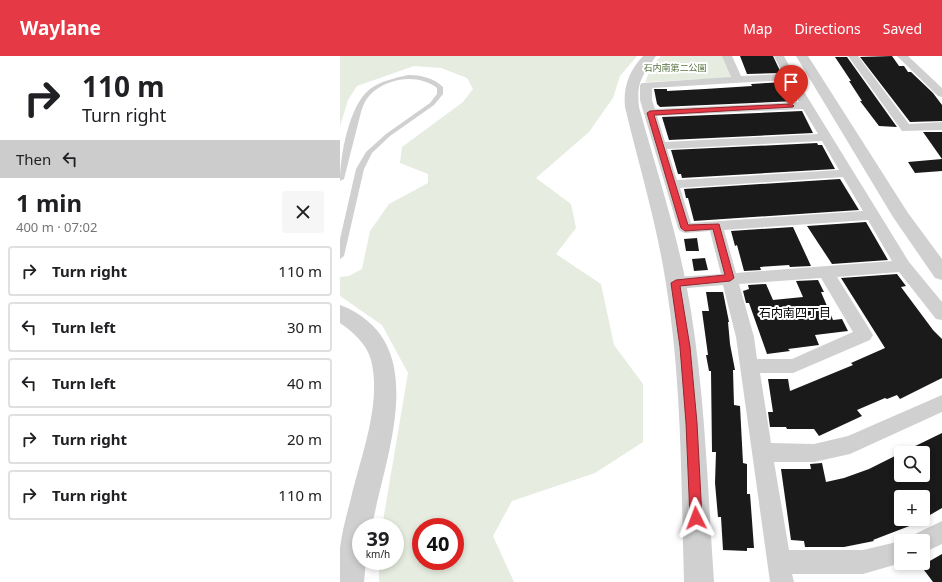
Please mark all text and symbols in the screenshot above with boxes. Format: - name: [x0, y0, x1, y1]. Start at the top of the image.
- text: Waylane: [20, 15, 101, 41]
- text: Map: [743, 19, 772, 38]
- text: Directions: [794, 19, 861, 38]
- text: Saved: [883, 19, 922, 38]
- park label: 石内南第二公園: [643, 61, 707, 74]
- pin: [774, 65, 808, 106]
- text: 110 m: [82, 67, 165, 105]
- icon: arrive: [780, 71, 802, 93]
- icon: right: [16, 72, 68, 124]
- text: Turn right: [82, 103, 166, 127]
- icon: left: [59, 148, 81, 170]
- text: Then: [16, 149, 51, 169]
- text: 1 min: [16, 186, 82, 219]
- button: close: [282, 191, 324, 233]
- text: 400 m · 07:02: [16, 218, 97, 236]
- icon: right: [18, 260, 40, 282]
- text: Turn right: [52, 261, 127, 281]
- text: 110 m: [278, 261, 322, 281]
- district label: 石内南四丁目: [759, 304, 831, 321]
- icon: left: [18, 316, 40, 338]
- text: Turn left: [52, 317, 116, 337]
- text: 30 m: [287, 317, 322, 337]
- icon: left: [18, 372, 40, 394]
- text: Turn left: [52, 373, 116, 393]
- text: 40 m: [287, 373, 322, 393]
- icon: right: [18, 428, 40, 450]
- text: Turn right: [52, 429, 127, 449]
- text: 20 m: [287, 429, 322, 449]
- map controls: [894, 446, 930, 570]
- button: search: [894, 446, 930, 482]
- icon: right: [18, 484, 40, 506]
- text: Turn right: [52, 485, 127, 505]
- text: 110 m: [278, 485, 322, 505]
- button: +: [894, 490, 930, 526]
- position arrow: [675, 497, 717, 539]
- speed limit sign: 40: [412, 518, 464, 570]
- text: 39: [367, 525, 389, 552]
- button: −: [894, 534, 930, 570]
- text: km/h: [366, 547, 390, 561]

